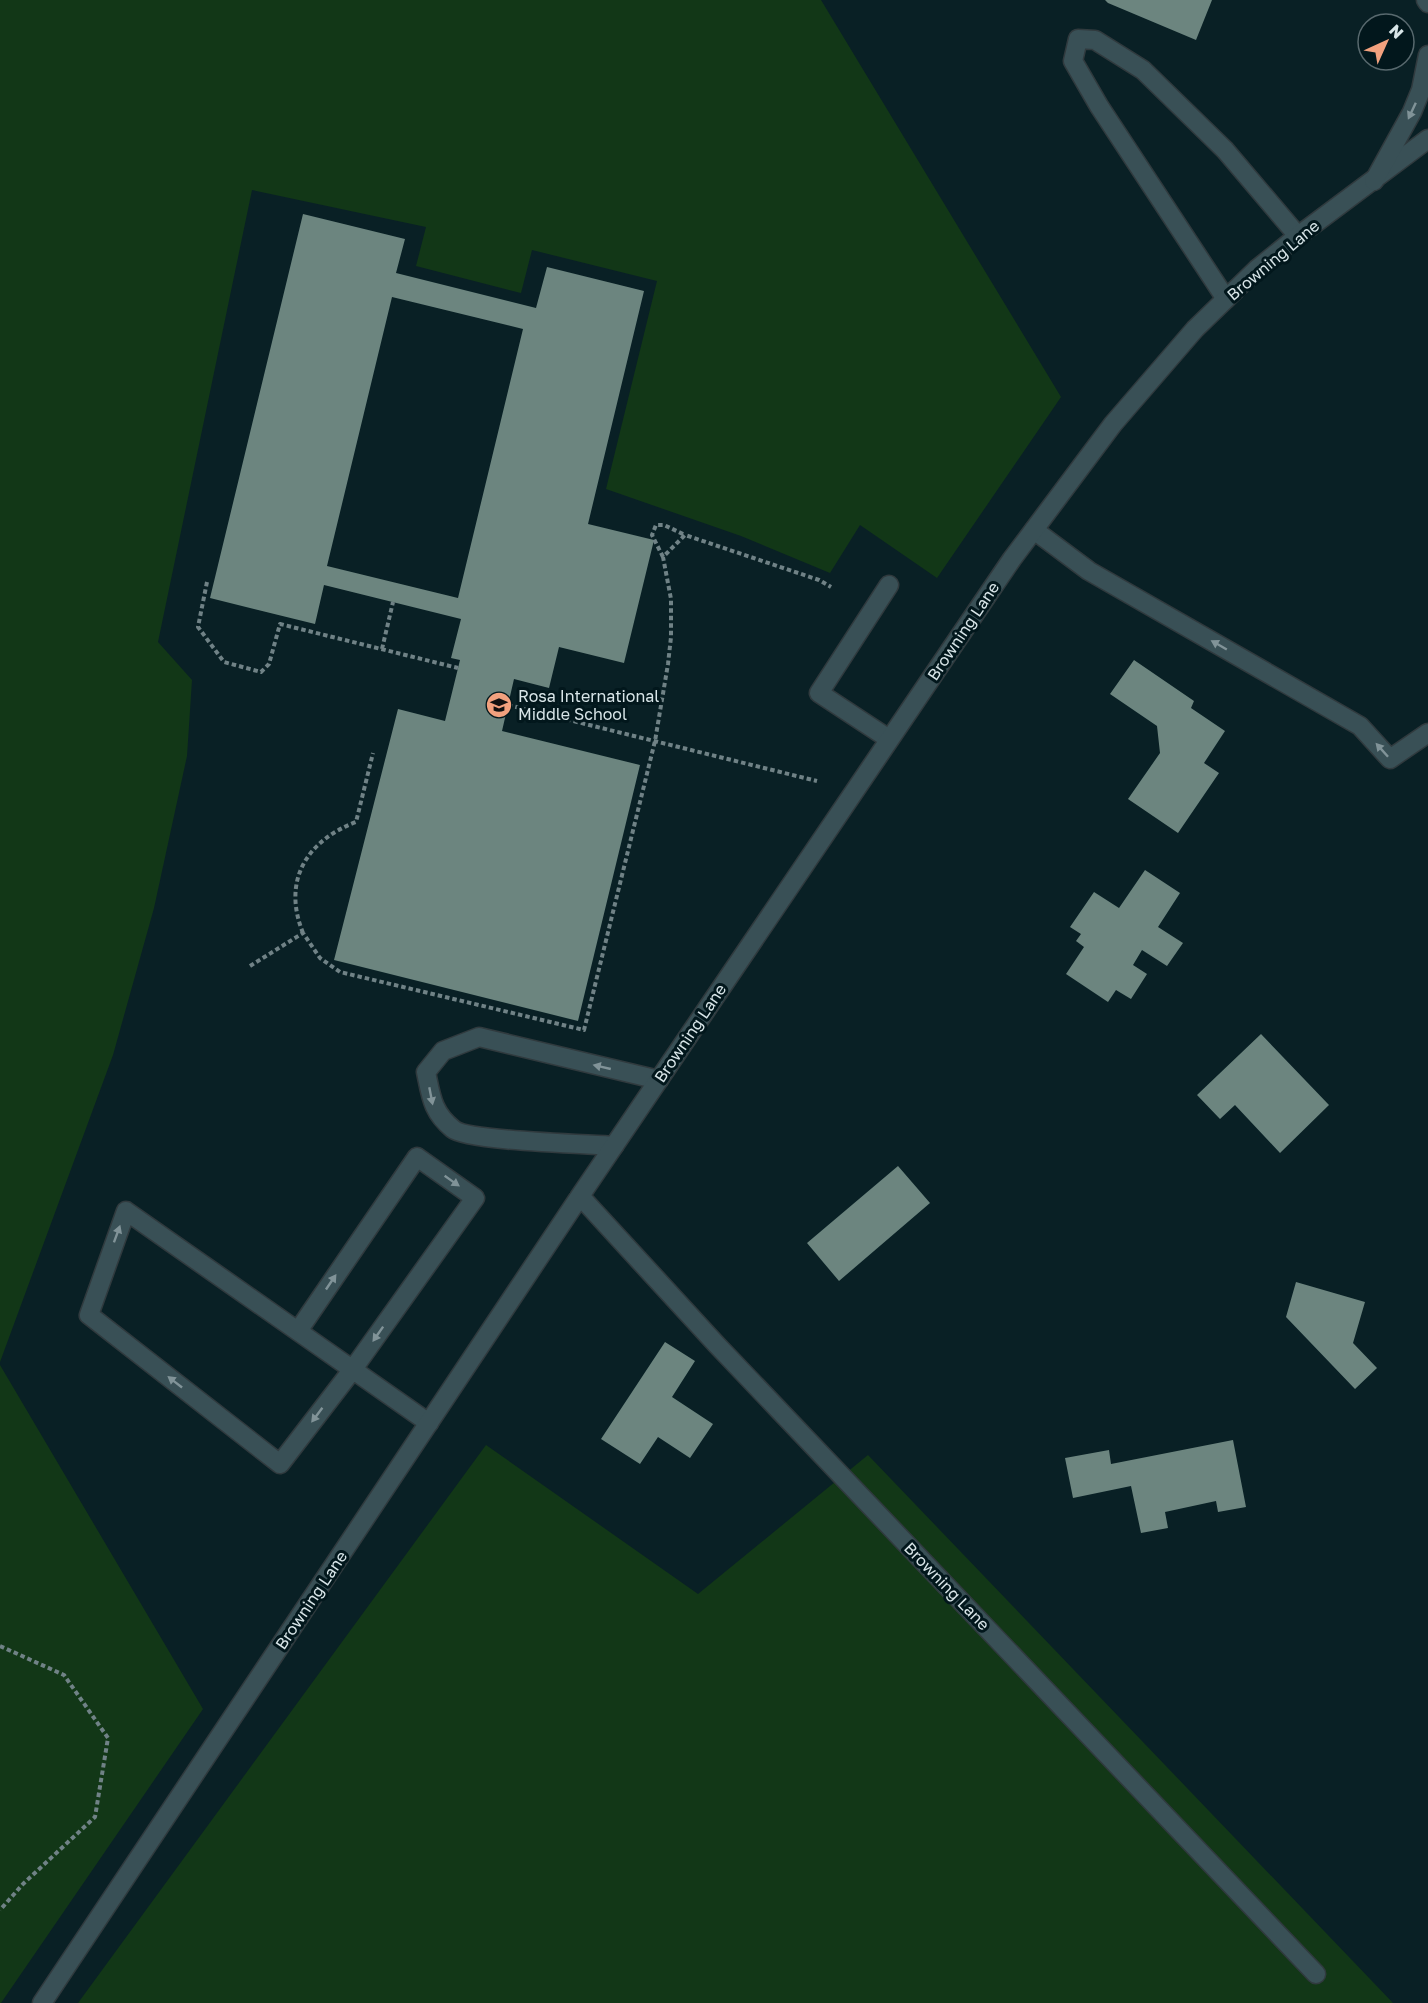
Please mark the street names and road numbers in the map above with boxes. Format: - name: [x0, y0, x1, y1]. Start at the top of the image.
- street label: Browning Lane: [1223, 216, 1323, 304]
- street label: Browning Lane: [923, 578, 1003, 684]
- street label: Browning Lane: [650, 980, 730, 1086]
- street label: Browning Lane: [900, 1538, 994, 1634]
- street label: Browning Lane: [271, 1547, 351, 1653]

